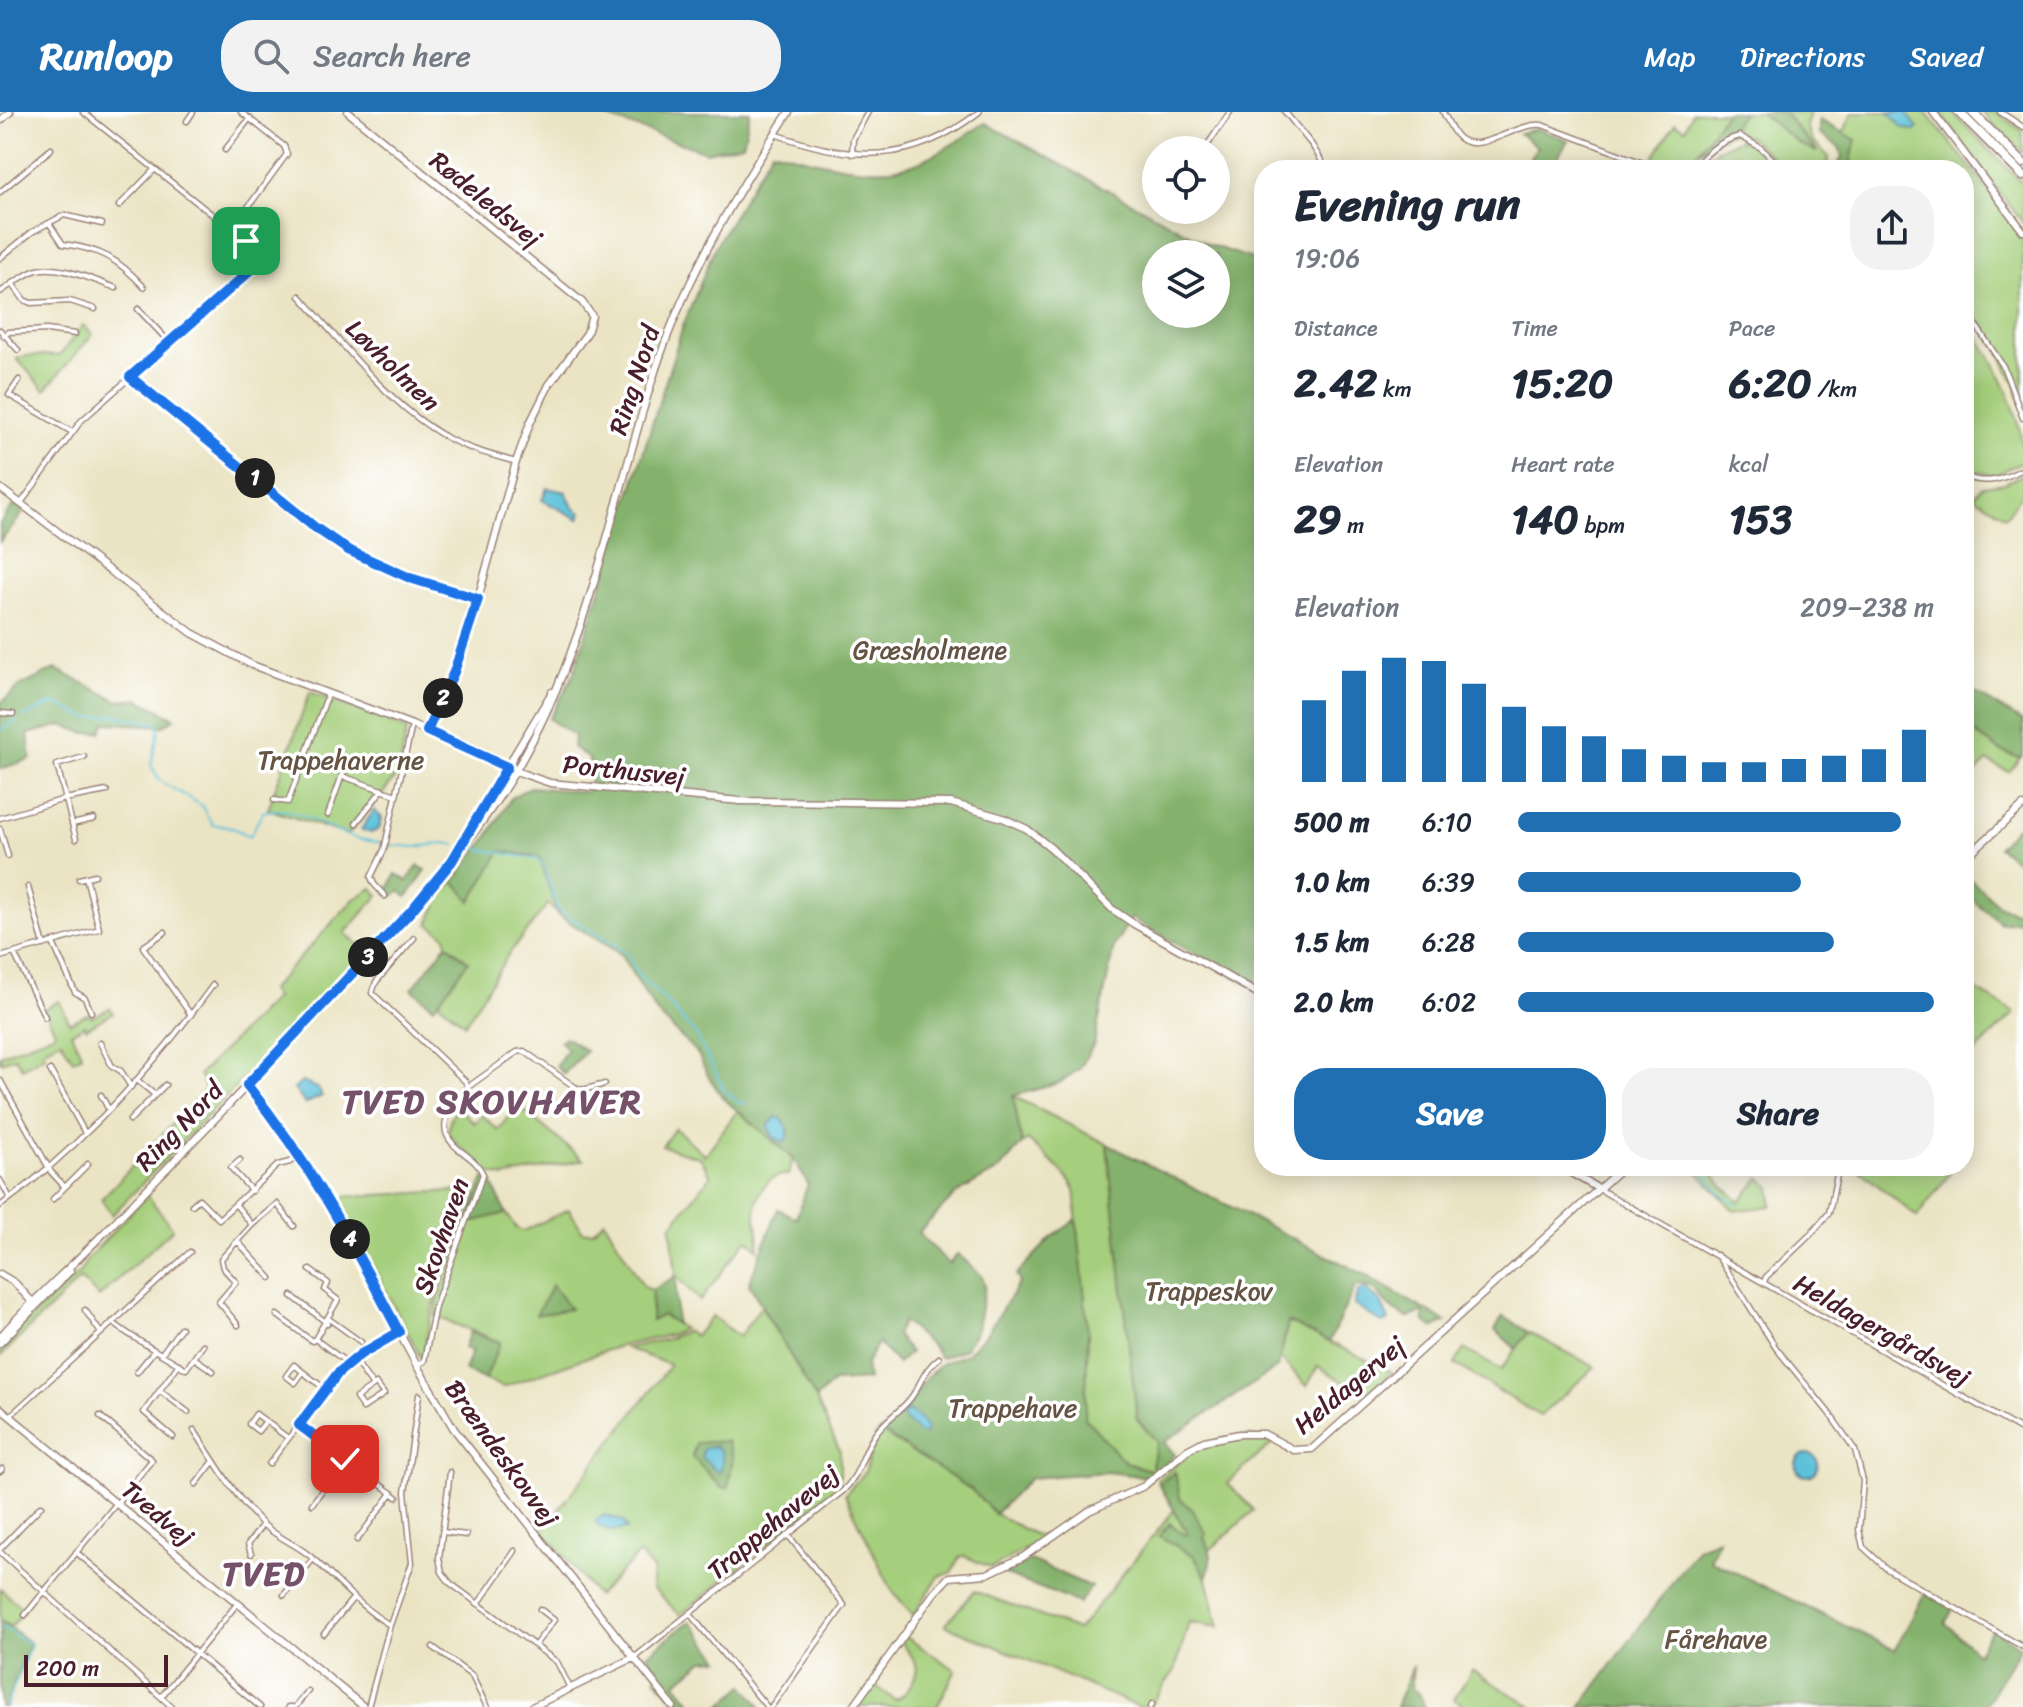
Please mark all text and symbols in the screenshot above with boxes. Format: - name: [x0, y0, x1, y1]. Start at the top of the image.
- search box: [221, 20, 781, 92]
- text: Runloop: [40, 23, 173, 90]
- text: Search here: [313, 29, 471, 83]
- text: Map: [1644, 32, 1696, 81]
- text: Directions: [1740, 32, 1865, 81]
- text: Saved: [1909, 32, 1983, 81]
- icon: search: [249, 34, 293, 78]
- map controls: [1142, 136, 1230, 328]
- button: locate: [1142, 136, 1230, 224]
- street label: Rødeledsvej: [419, 139, 554, 260]
- text: Evening run: [1294, 166, 1520, 244]
- button: share: [1850, 186, 1934, 270]
- pin: [212, 207, 280, 275]
- icon: arrive: [224, 219, 268, 263]
- text: 19:06: [1294, 235, 1360, 281]
- button: layers: [1142, 240, 1230, 328]
- street label: Løvholmen: [334, 307, 452, 423]
- text: Distance: [1294, 309, 1378, 348]
- text: Time: [1511, 309, 1558, 348]
- text: Pace: [1729, 309, 1775, 348]
- street label: Ring Nord: [595, 317, 674, 441]
- text: 2.42: [1294, 348, 1377, 419]
- text: 15:20: [1511, 348, 1613, 419]
- text: 6:20: [1729, 348, 1812, 419]
- text: km: [1377, 370, 1412, 409]
- text: /km: [1812, 370, 1857, 409]
- text: Elevation: [1294, 445, 1383, 484]
- text: Heart rate: [1511, 445, 1615, 484]
- text: kcal: [1729, 445, 1769, 484]
- pin: 1: [235, 458, 275, 498]
- text: 1: [250, 458, 260, 497]
- text: 29: [1294, 484, 1342, 555]
- text: 140: [1511, 484, 1579, 555]
- text: 153: [1729, 484, 1792, 555]
- text: m: [1342, 506, 1364, 545]
- text: bpm: [1579, 506, 1625, 545]
- text: Elevation: [1294, 584, 1399, 630]
- text: 209–238 m: [1800, 584, 1934, 630]
- park label: Græsholmene: [853, 627, 1008, 673]
- pin: 2: [423, 678, 463, 718]
- text: 2: [437, 678, 449, 717]
- park label: Trappehaverne: [258, 737, 424, 783]
- street label: Porthusvej: [561, 741, 689, 799]
- text: 500 m: [1294, 799, 1369, 845]
- text: 6:10: [1422, 799, 1472, 845]
- text: 1.0 km: [1294, 859, 1370, 905]
- text: 6:39: [1422, 859, 1475, 905]
- text: 1.5 km: [1294, 919, 1369, 965]
- text: 6:28: [1422, 919, 1475, 965]
- pin: 3: [348, 937, 388, 977]
- text: 3: [362, 937, 374, 976]
- text: 2.0 km: [1294, 979, 1374, 1025]
- text: 6:02: [1422, 979, 1476, 1025]
- street label: Ring Nord: [123, 1068, 236, 1183]
- button: Save: [1294, 1068, 1606, 1160]
- button: Share: [1622, 1068, 1934, 1160]
- district label: TVED SKOVHAVER: [342, 1072, 642, 1132]
- street label: Skovhaven: [400, 1171, 482, 1301]
- pin: 4: [330, 1219, 370, 1259]
- text: 4: [343, 1219, 357, 1258]
- street label: Heldagergårdsvej: [1784, 1260, 1980, 1400]
- park label: Trappeskov: [1145, 1268, 1274, 1314]
- street label: Heldagervej: [1282, 1323, 1417, 1446]
- street label: Brændeskovvej: [432, 1369, 572, 1537]
- park label: Trappehave: [949, 1385, 1077, 1431]
- pin: [311, 1425, 379, 1493]
- icon: check: [323, 1437, 367, 1481]
- street label: Trappehavevej: [696, 1452, 851, 1592]
- street label: Tvedvej: [111, 1468, 206, 1558]
- district label: TVED: [222, 1544, 306, 1604]
- park label: Fårehave: [1665, 1616, 1768, 1662]
- text: 200 m: [36, 1649, 99, 1688]
- scale bar: [24, 1651, 168, 1687]

